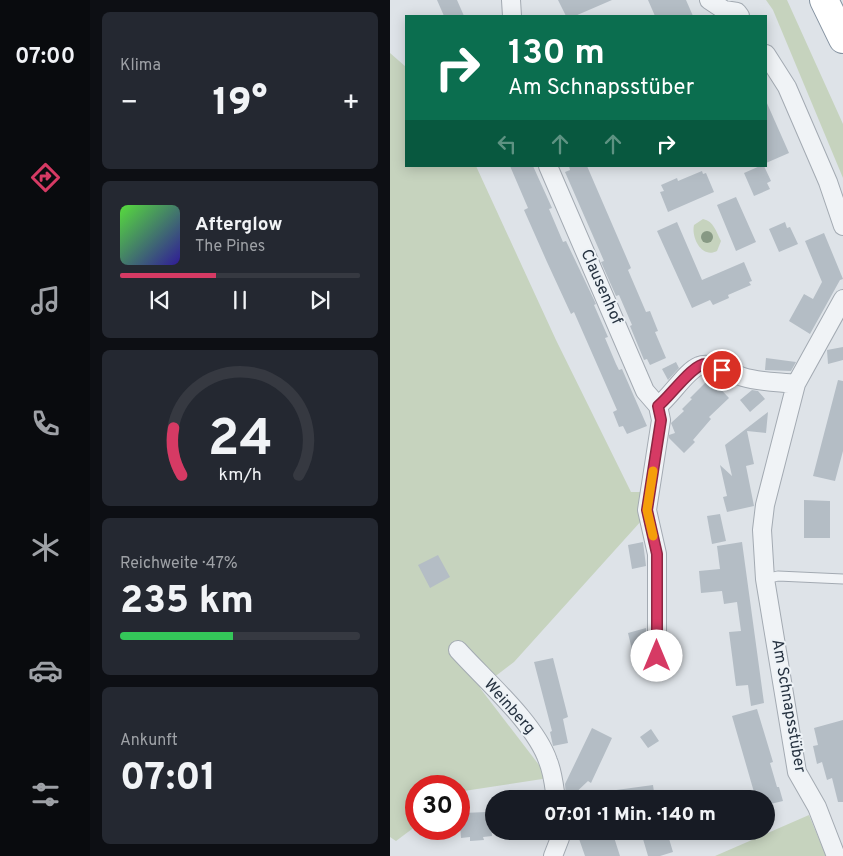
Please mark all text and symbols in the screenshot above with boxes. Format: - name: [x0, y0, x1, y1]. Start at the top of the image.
- text: 130 m: [508, 32, 605, 76]
- icon: right: [425, 35, 490, 100]
- text: 07:00: [15, 44, 75, 71]
- text: Klima: [120, 56, 161, 76]
- text: Am Schnapsstüber: [508, 75, 694, 102]
- text: 19°: [212, 80, 268, 129]
- text: −: [120, 86, 138, 122]
- text: +: [342, 86, 360, 122]
- icon: left: [493, 130, 521, 158]
- icon: ahead: [546, 130, 574, 158]
- icon: ahead: [599, 130, 627, 158]
- icon: right: [652, 130, 680, 158]
- icon: directions: [28, 160, 63, 195]
- text: Afterglow: [195, 213, 283, 237]
- text: The Pines: [195, 237, 265, 257]
- street label: Clausenhof: [576, 246, 627, 328]
- icon: music: [28, 283, 63, 318]
- icon: previous: [146, 286, 174, 314]
- icon: pause: [226, 286, 254, 314]
- icon: next: [306, 286, 334, 314]
- pin: [701, 349, 743, 391]
- icon: arrive: [708, 356, 736, 384]
- icon: phone: [28, 406, 63, 441]
- text: 24: [207, 408, 273, 474]
- text: km/h: [218, 464, 262, 487]
- icon: climate: [28, 530, 63, 565]
- text: Reichweite · 47%: [120, 554, 238, 574]
- text: 235 km: [120, 578, 254, 627]
- position arrow: [630, 629, 682, 681]
- street label: Am Schnapsstüber: [766, 638, 810, 774]
- icon: car: [28, 653, 63, 688]
- street label: Weinberg: [479, 675, 539, 739]
- text: Ankunft: [120, 731, 178, 751]
- text: 07:01: [120, 755, 216, 804]
- speed limit sign: 30: [405, 775, 470, 840]
- icon: filters: [28, 777, 63, 812]
- text: 07:01 · 1 Min. · 140 m: [544, 803, 716, 827]

